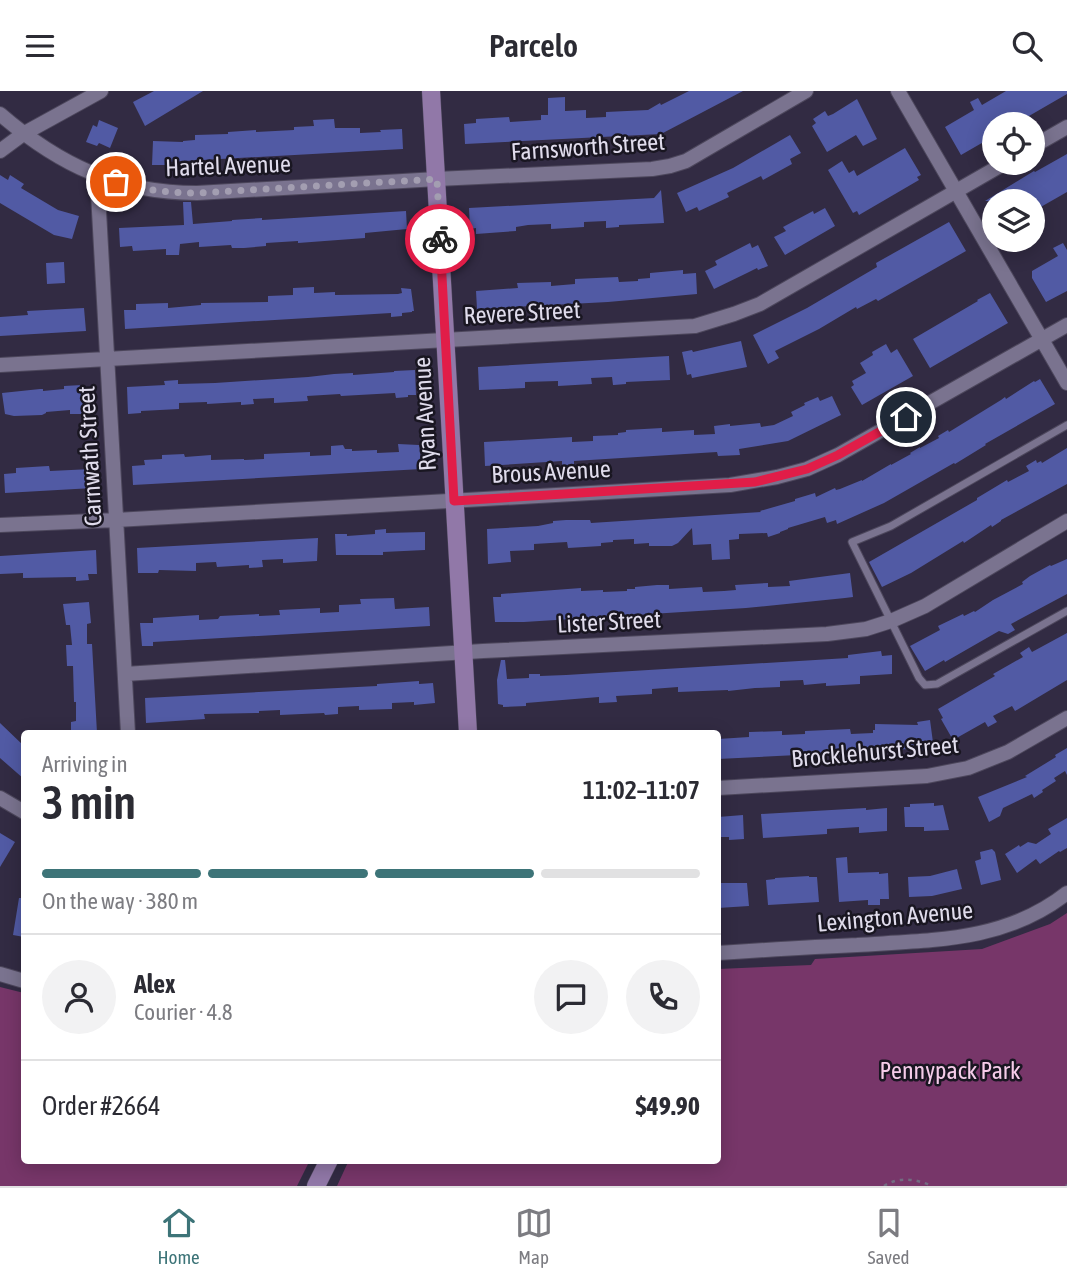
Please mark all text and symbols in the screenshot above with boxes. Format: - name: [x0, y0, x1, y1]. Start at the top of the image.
- icon: menu: [21, 27, 59, 65]
- text: Parcelo: [489, 27, 578, 64]
- icon: search: [1008, 27, 1046, 65]
- map controls: [982, 112, 1045, 252]
- button: locate: [982, 112, 1045, 175]
- street label: Farnsworth Street: [510, 128, 666, 165]
- street label: Hartel Avenue: [165, 150, 291, 181]
- pin: [86, 152, 146, 212]
- icon: bag: [97, 163, 135, 201]
- button: layers: [982, 189, 1045, 252]
- courier: [405, 204, 475, 274]
- icon: bike: [421, 220, 459, 258]
- street label: Revere Street: [463, 296, 581, 329]
- street label: Ryan Avenue: [408, 356, 441, 472]
- street label: Carnwath Street: [72, 385, 107, 527]
- pin: [876, 387, 936, 447]
- icon: home: [887, 398, 925, 436]
- street label: Brous Avenue: [491, 455, 611, 488]
- street label: Lister Street: [556, 605, 662, 638]
- street label: Brocklehurst Street: [790, 731, 960, 772]
- text: Arriving in: [42, 751, 128, 777]
- text: 11:02–11:07: [583, 775, 700, 805]
- text: 3 min: [42, 776, 136, 829]
- text: On the way · 380 m: [42, 888, 198, 914]
- street label: Lexington Avenue: [816, 896, 974, 937]
- button: person: [42, 960, 116, 1034]
- button: chat: [534, 960, 608, 1034]
- button: phone: [626, 960, 700, 1034]
- text: Alex: [134, 969, 175, 999]
- text: Courier · 4.8: [134, 999, 233, 1025]
- park label: Pennypack Park: [880, 1057, 1021, 1084]
- text: Order #2664: [42, 1091, 161, 1121]
- text: $49.90: [636, 1091, 700, 1121]
- tab: Home: [157, 1204, 200, 1268]
- tab: Map: [515, 1204, 553, 1268]
- tab: Saved: [868, 1204, 910, 1268]

